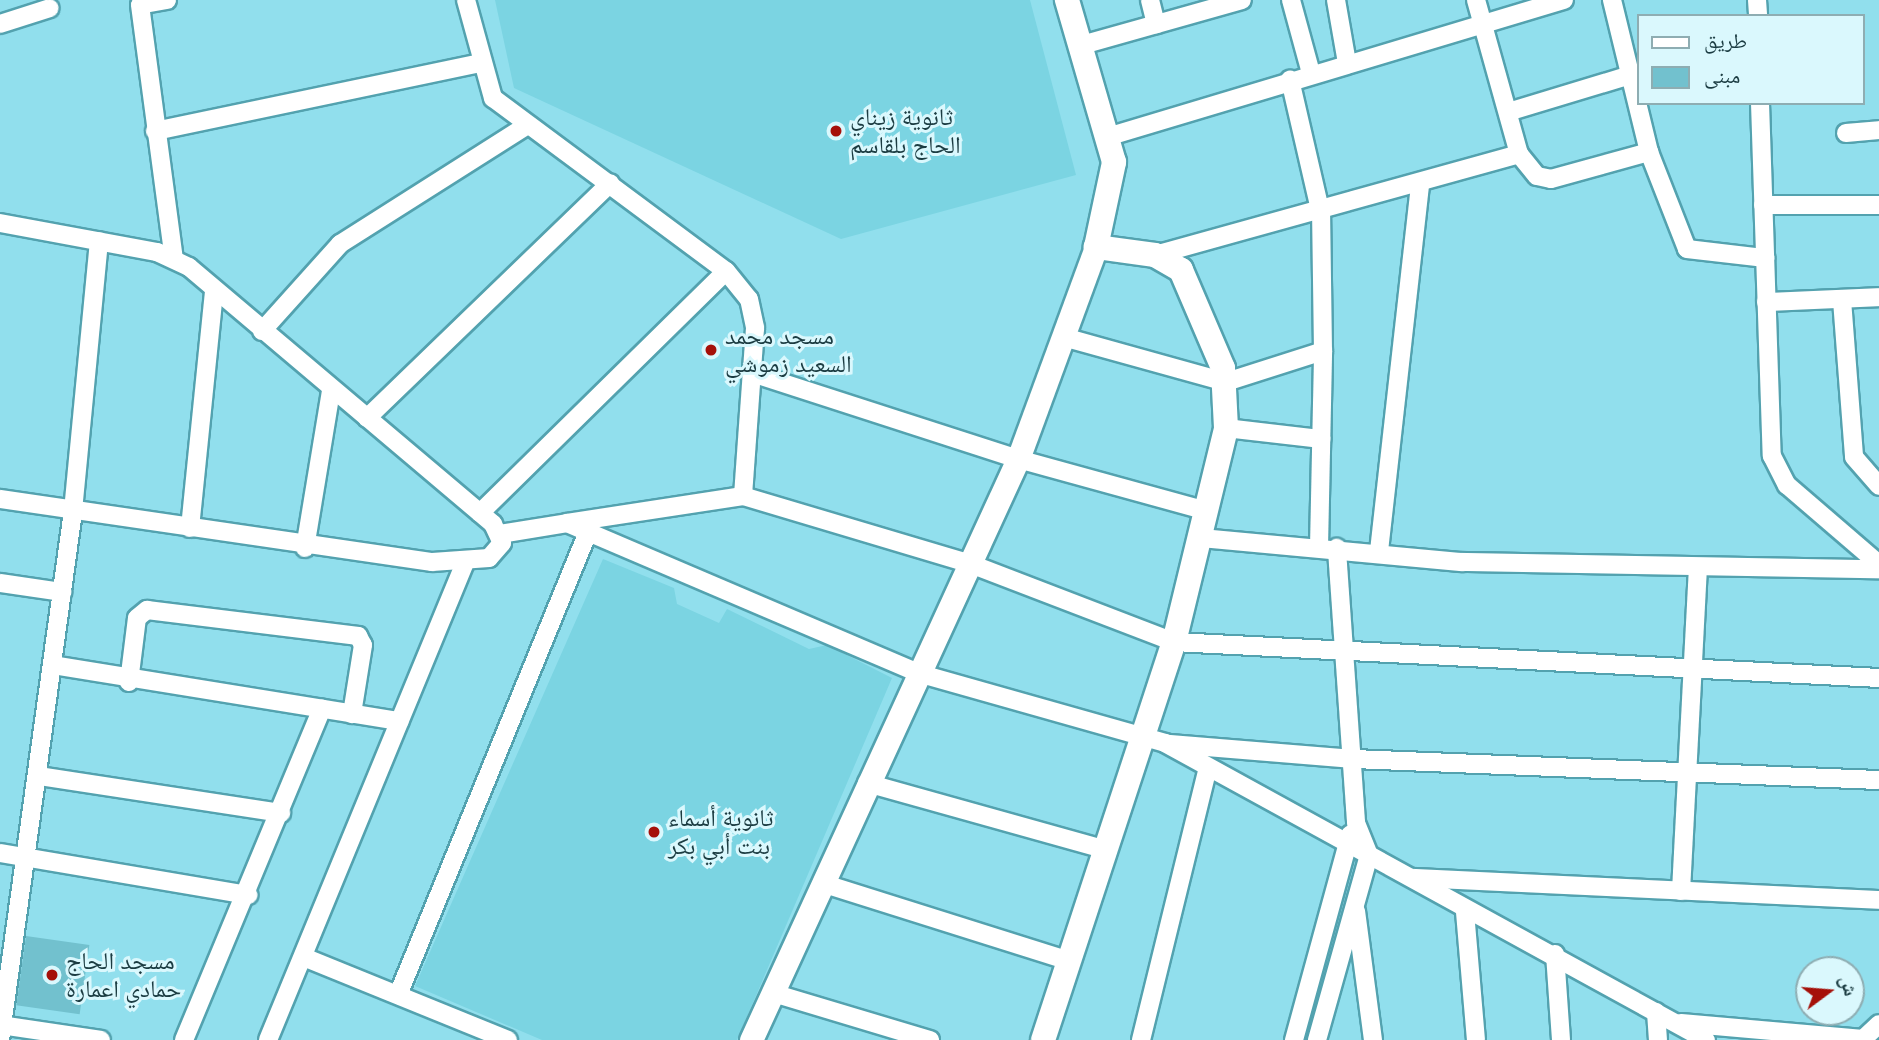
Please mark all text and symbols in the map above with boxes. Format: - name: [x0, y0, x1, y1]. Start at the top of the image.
- legend: [1638, 14, 1865, 105]
- text: طريق: [1704, 26, 1747, 55]
- text: مبنى: [1704, 61, 1740, 90]
- place label: ثانوية زيناي الحاج بلقاسم: [850, 103, 961, 159]
- marker: ثانوية زيناي الحاج بلقاسم: [828, 123, 844, 139]
- place label: مسجد محمد السعيد زموشي: [725, 322, 852, 378]
- marker: مسجد محمد السعيد زموشي: [703, 342, 719, 358]
- place label: ثانوية أسماء بنت أبي بكر: [668, 804, 774, 860]
- marker: ثانوية أسماء بنت أبي بكر: [646, 824, 662, 840]
- place label: مسجد الحاج حمادي اعمارة: [66, 947, 181, 1003]
- north arrow: [1795, 956, 1865, 1026]
- marker: مسجد الحاج حمادي اعمارة: [44, 967, 60, 983]
- text: ش: [1833, 972, 1864, 999]

